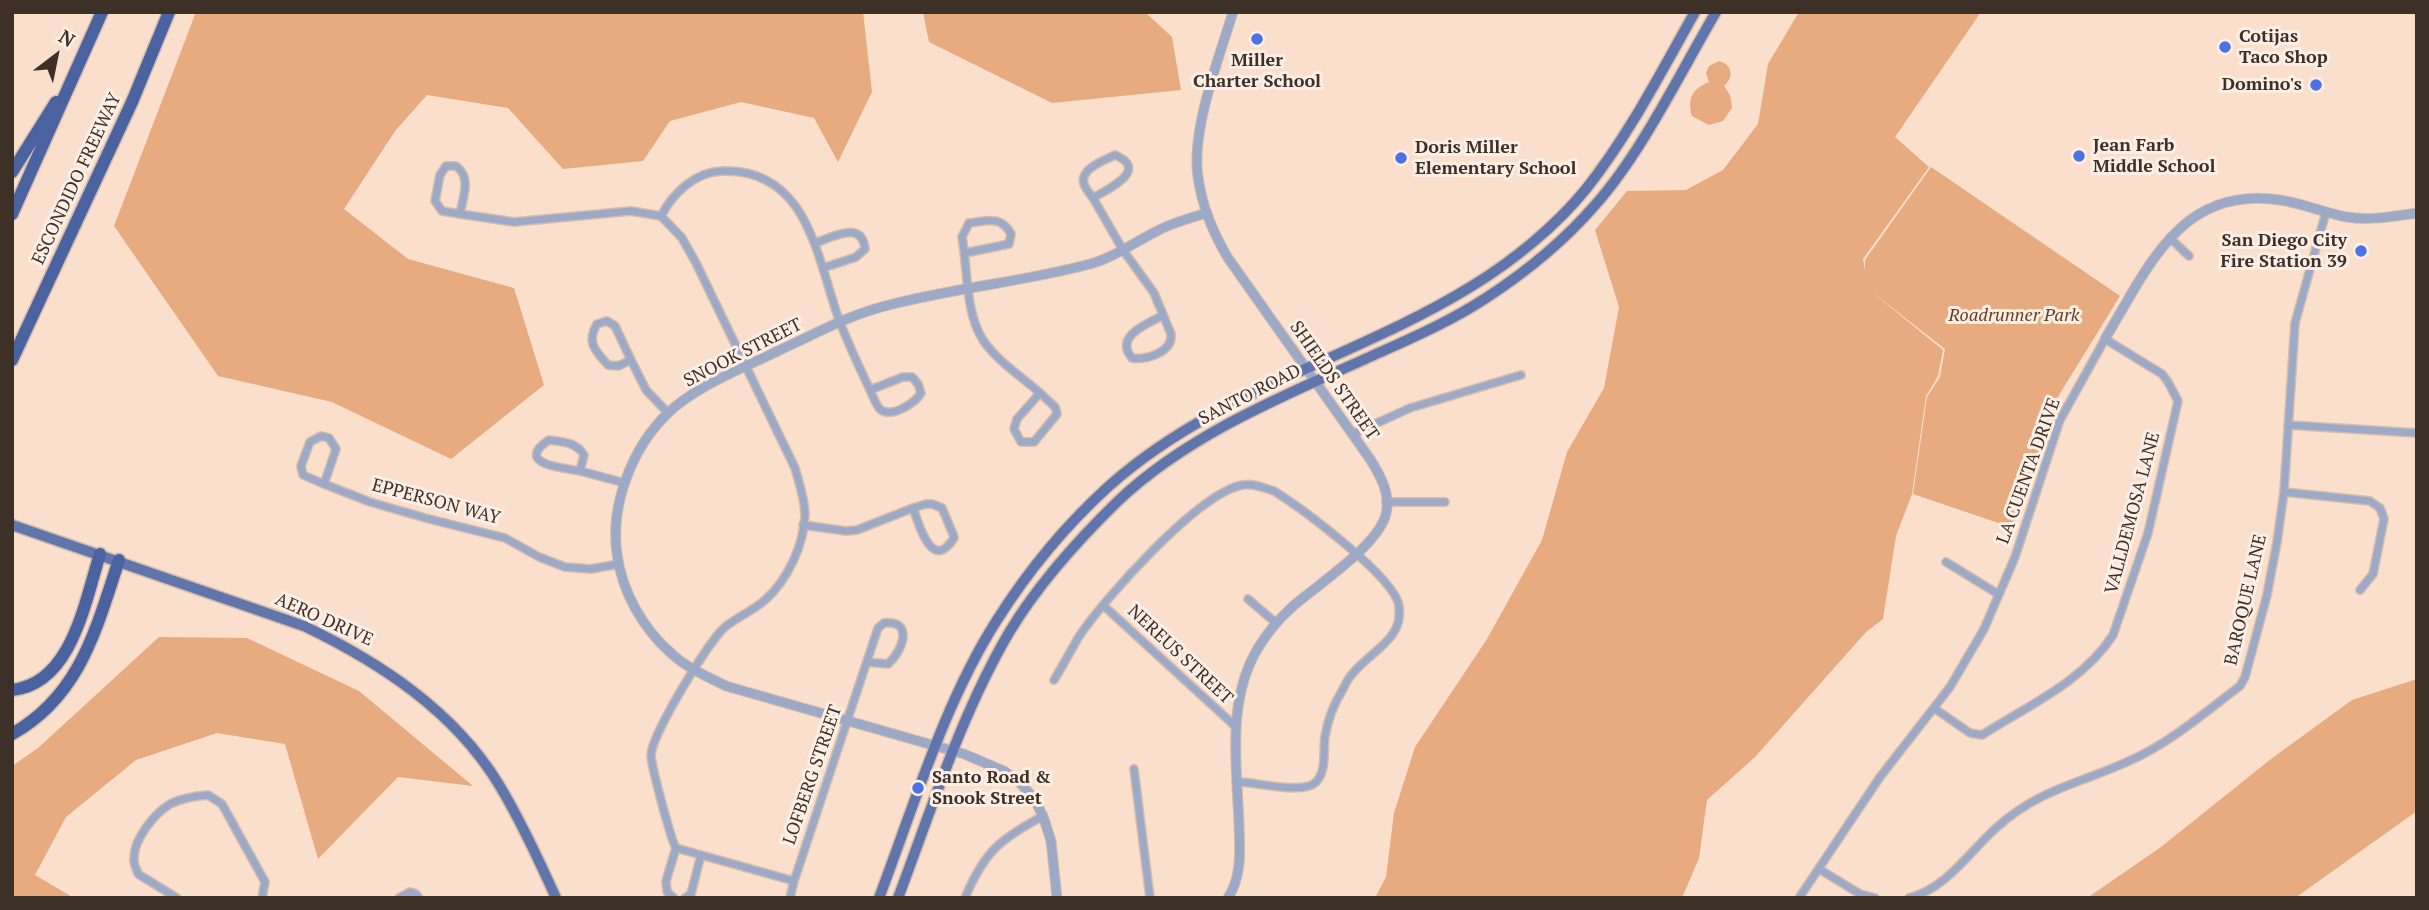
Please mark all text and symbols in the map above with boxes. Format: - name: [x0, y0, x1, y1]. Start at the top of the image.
- north arrow: [21, 21, 91, 91]
- text: N: [55, 23, 80, 52]
- place label: Cotijas Taco Shop: [2239, 26, 2328, 68]
- marker: Miller Charter School: [1249, 31, 1265, 47]
- marker: Cotijas Taco Shop: [2217, 39, 2233, 55]
- place label: Miller Charter School: [1193, 50, 1321, 92]
- place label: Domino's: [2222, 74, 2302, 96]
- marker: Domino's: [2308, 77, 2324, 93]
- street label: ESCONDIDO FREEWAY: [28, 90, 126, 268]
- place label: Jean Farb Middle School: [2093, 135, 2215, 178]
- place label: Doris Miller Elementary School: [1415, 137, 1577, 180]
- marker: Jean Farb Middle School: [2071, 148, 2087, 164]
- marker: Doris Miller Elementary School: [1393, 150, 1409, 166]
- place label: San Diego City Fire Station 39: [2220, 230, 2347, 272]
- marker: San Diego City Fire Station 39: [2353, 243, 2369, 259]
- park label: Roadrunner Park: [1948, 305, 2080, 327]
- street label: SNOOK STREET: [680, 314, 806, 392]
- street label: SHIELDS STREET: [1285, 317, 1383, 445]
- street label: SANTO ROAD: [1195, 360, 1305, 430]
- street label: LA CUENTA DRIVE: [1993, 395, 2065, 547]
- street label: VALLDEMOSA LANE: [2101, 430, 2165, 596]
- street label: EPPERSON WAY: [370, 475, 502, 529]
- street label: BAROQUE LANE: [2220, 532, 2272, 668]
- street label: AERO DRIVE: [272, 589, 376, 651]
- street label: NEREUS STREET: [1123, 601, 1237, 709]
- street label: LOFBERG STREET: [779, 702, 847, 848]
- place label: Santo Road & Snook Street: [932, 767, 1051, 810]
- marker: Santo Road & Snook Street: [910, 780, 926, 796]

